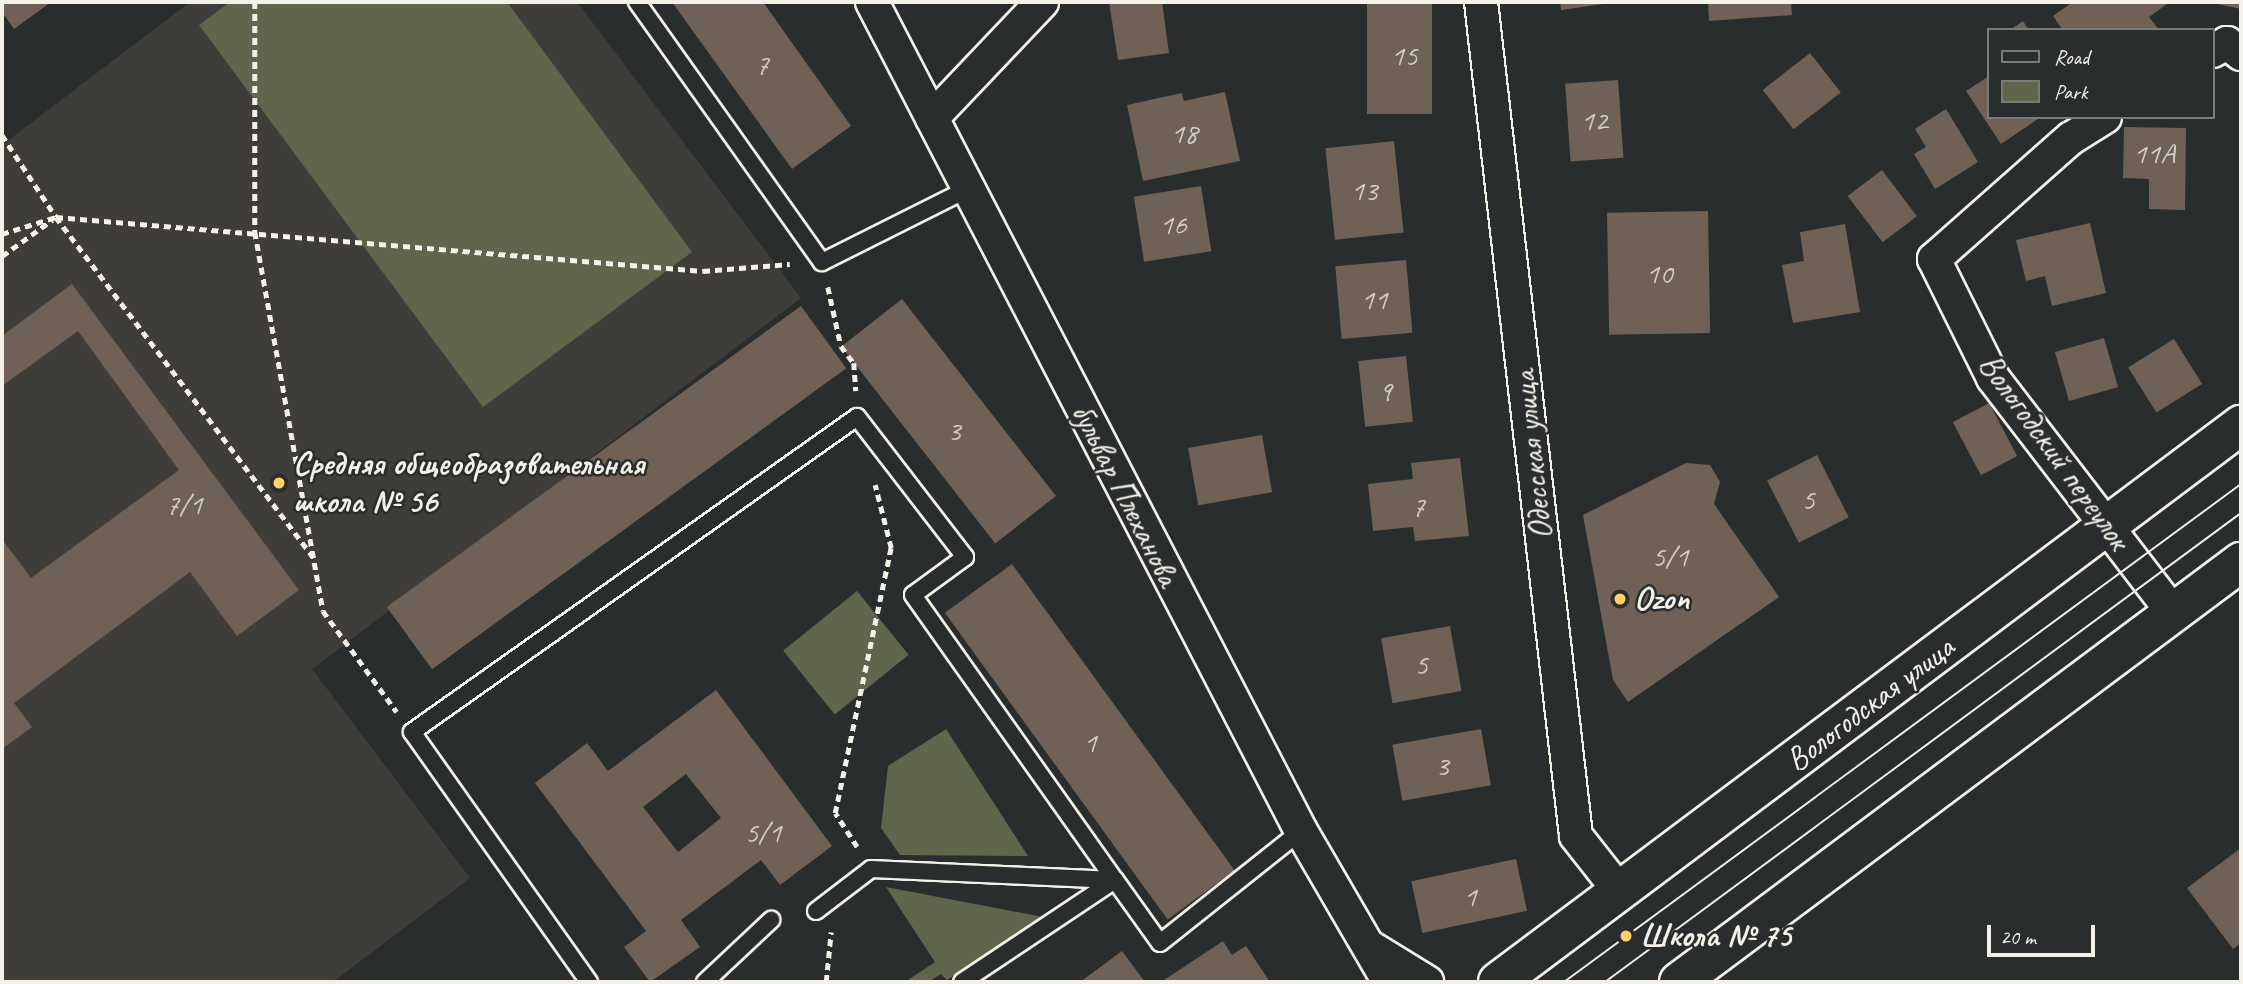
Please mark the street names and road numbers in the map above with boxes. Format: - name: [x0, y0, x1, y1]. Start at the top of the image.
- street label: Вологодский переулок: [1970, 346, 2138, 558]
- street label: Одесская улица: [1504, 368, 1562, 542]
- street label: бульвар Плеханова: [1062, 397, 1188, 593]
- street label: Вологодская улица: [1777, 627, 1963, 781]

